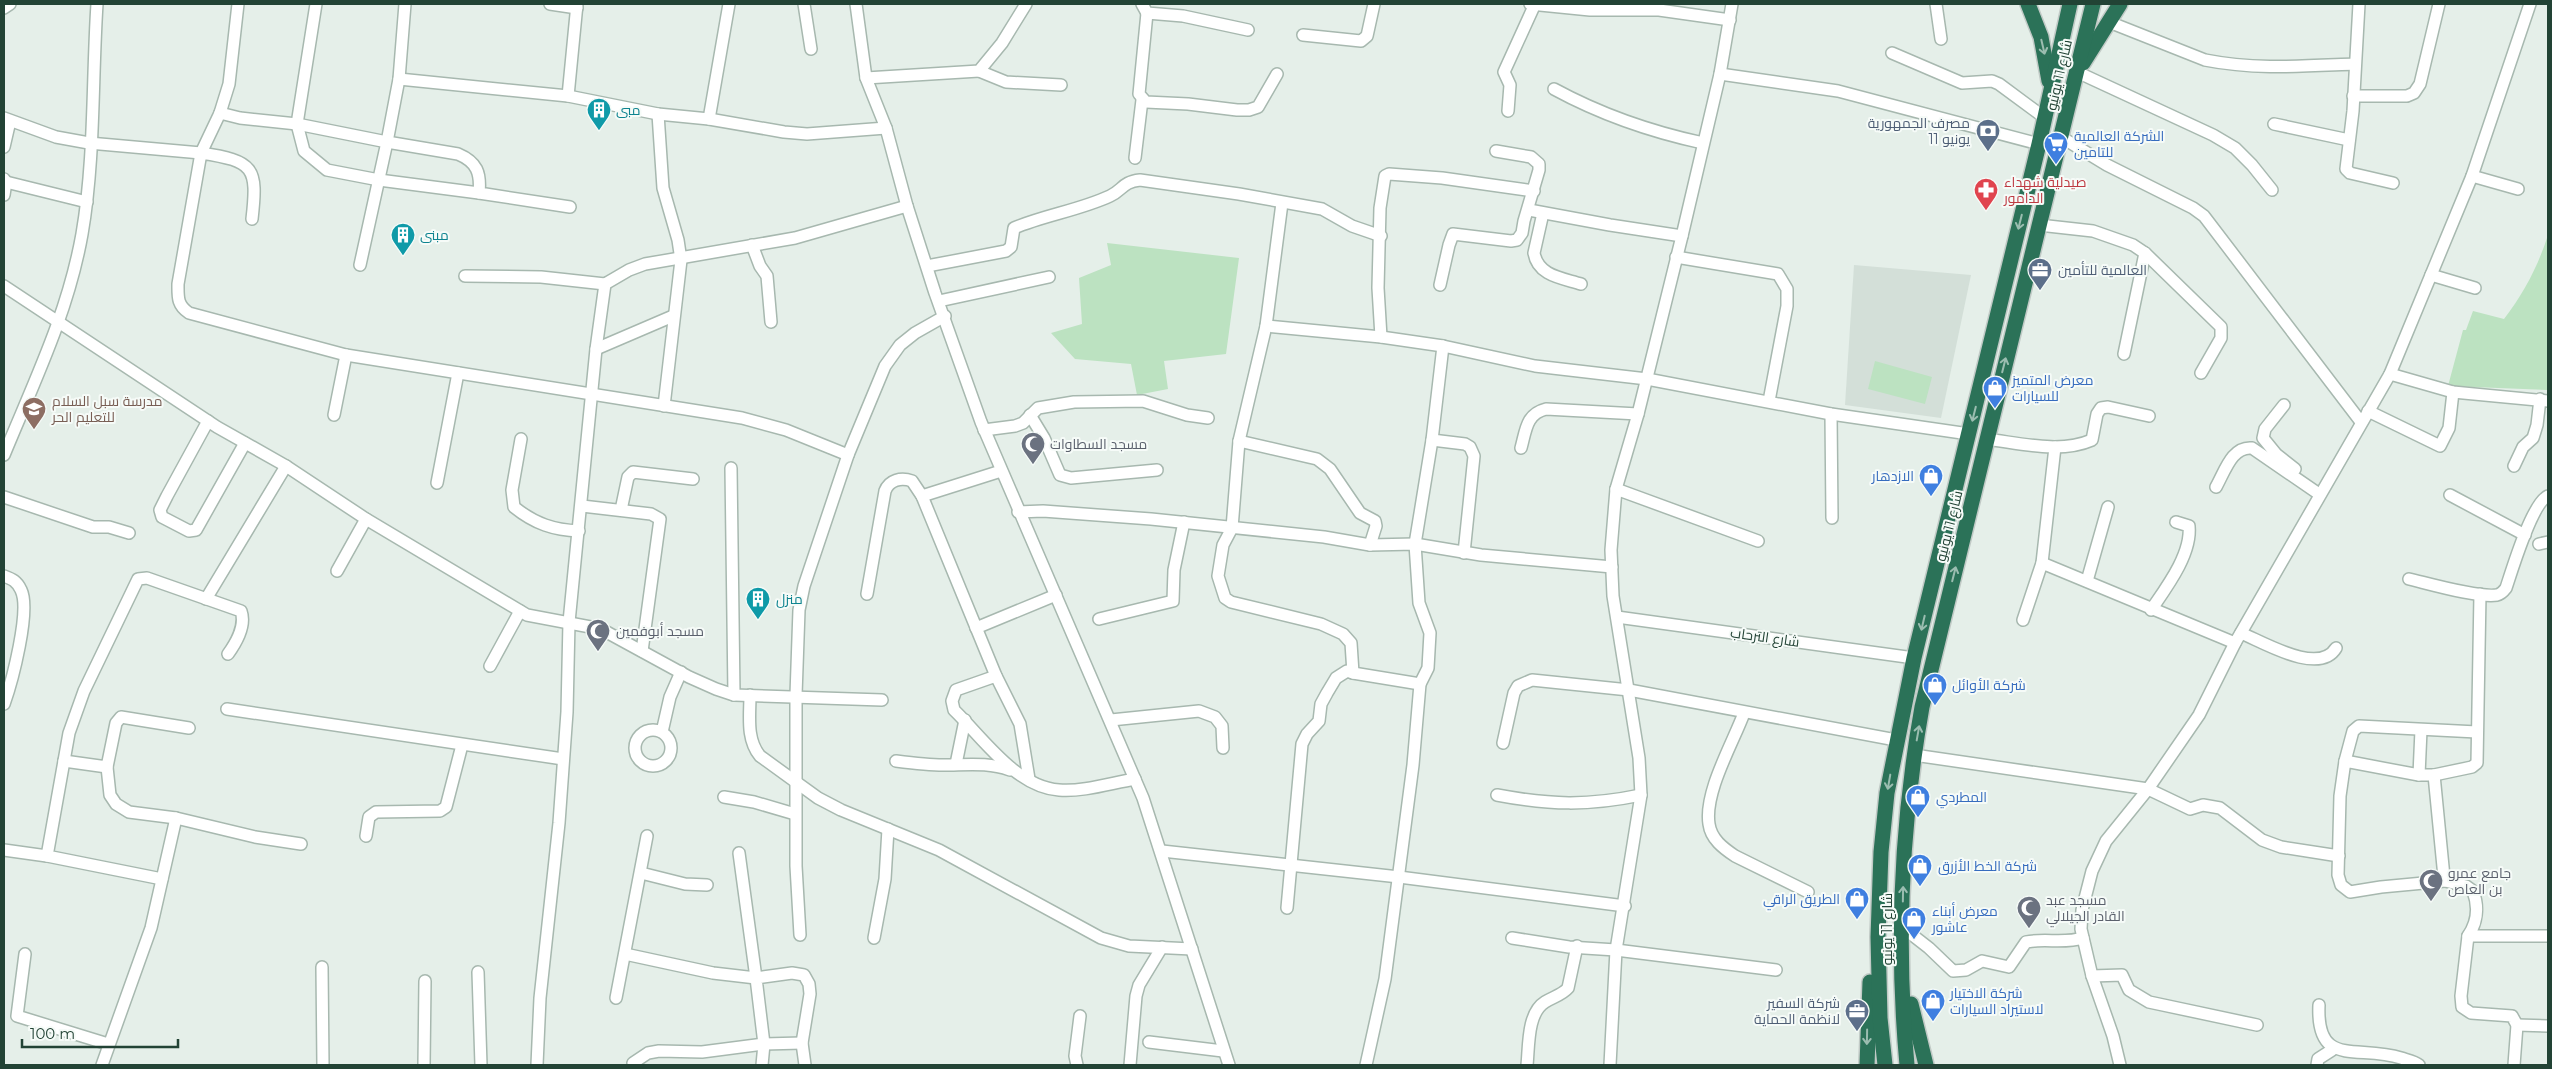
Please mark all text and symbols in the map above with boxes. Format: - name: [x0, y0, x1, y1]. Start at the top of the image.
- one-way arrow: [2039, 38, 2048, 54]
- street label: شارع 11 يونيو: [2042, 38, 2076, 112]
- building icon: مبى: [586, 97, 612, 131]
- place label: مبى: [616, 101, 641, 119]
- place label: مصرف الجمهورية 11 يونيو: [1868, 114, 1970, 148]
- bank icon: مصرف الجمهورية 11 يونيو: [1975, 118, 2001, 152]
- place label: الشركة العالمية للتامين: [2074, 127, 2164, 161]
- supermarket icon: الشركة العالمية للتامين: [2043, 131, 2069, 165]
- place label: صيدلية شهداء الدامور: [2003, 173, 2087, 207]
- pharmacy icon: صيدلية شهداء الدامور: [1973, 177, 1999, 211]
- one-way arrow: [2015, 213, 2024, 229]
- building icon: مبنى: [390, 222, 416, 256]
- place label: مبنى: [420, 226, 449, 244]
- office icon: العالمية للتأمين: [2027, 257, 2053, 291]
- place label: العالمية للتأمين: [2058, 261, 2147, 279]
- one-way arrow: [2000, 358, 2009, 374]
- place label: معرض المتميز للسيارات: [2011, 371, 2093, 405]
- shop icon: معرض المتميز للسيارات: [1982, 375, 2008, 409]
- place label: مدرسة سبل السلام للتعليم الحر: [51, 392, 162, 427]
- school or university icon: مدرسة سبل السلام للتعليم الحر: [21, 396, 47, 430]
- one-way arrow: [1969, 405, 1978, 421]
- mosque icon: مسجد السطاوات: [1020, 431, 1046, 465]
- place label: مسجد السطاوات: [1050, 435, 1147, 453]
- shop icon: الازدهار: [1918, 463, 1944, 497]
- place label: الازدهار: [1871, 467, 1914, 485]
- street label: شارع 11 يونيو: [1932, 489, 1966, 563]
- one-way arrow: [1950, 567, 1959, 583]
- building icon: منزل: [745, 586, 771, 620]
- place label: منزل: [776, 590, 803, 608]
- one-way arrow: [1918, 614, 1927, 630]
- mosque icon: مسجد أبوفمين: [585, 618, 611, 652]
- place label: مسجد أبوفمين: [616, 622, 704, 640]
- street label: شارع الترحاب: [1729, 623, 1801, 651]
- shop icon: شركة الأوائل: [1922, 672, 1948, 706]
- place label: شركة الأوائل: [1952, 676, 2026, 694]
- one-way arrow: [1913, 725, 1923, 741]
- one-way arrow: [1883, 773, 1893, 789]
- shop icon: المطردي: [1905, 784, 1931, 818]
- place label: المطردي: [1936, 788, 1987, 809]
- shop icon: شركة الخط الأزرق: [1907, 853, 1933, 887]
- place label: شركة الخط الأزرق: [1938, 857, 2037, 875]
- place label: جامع عمرو بن العاص: [2448, 864, 2511, 898]
- mosque icon: جامع عمرو بن العاص: [2418, 868, 2444, 902]
- shop icon: الطريق الراقي: [1844, 886, 1870, 920]
- one-way arrow: [1898, 886, 1908, 902]
- place label: الطريق الراقي: [1763, 890, 1840, 911]
- place label: مسجد عبد القادر الجيلالي: [2046, 891, 2125, 928]
- street label: شارع 11 يونيو: [1878, 893, 1896, 965]
- mosque icon: مسجد عبد القادر الجيلالي: [2016, 895, 2042, 929]
- place label: معرض أبناء عاشور: [1931, 902, 1998, 936]
- shop icon: معرض أبناء عاشور: [1901, 906, 1927, 940]
- place label: شركة الاختيار لاستيراد السيارات: [1949, 984, 2044, 1018]
- shop icon: شركة الاختيار لاستيراد السيارات: [1920, 988, 1946, 1022]
- place label: شركة السفير لانظمة الحماية: [1754, 994, 1840, 1028]
- office icon: شركة السفير لانظمة الحماية: [1844, 998, 1870, 1032]
- scale bar: [22, 1016, 179, 1048]
- text: 100 m: [30, 1024, 75, 1043]
- one-way arrow: [1862, 1028, 1872, 1045]

